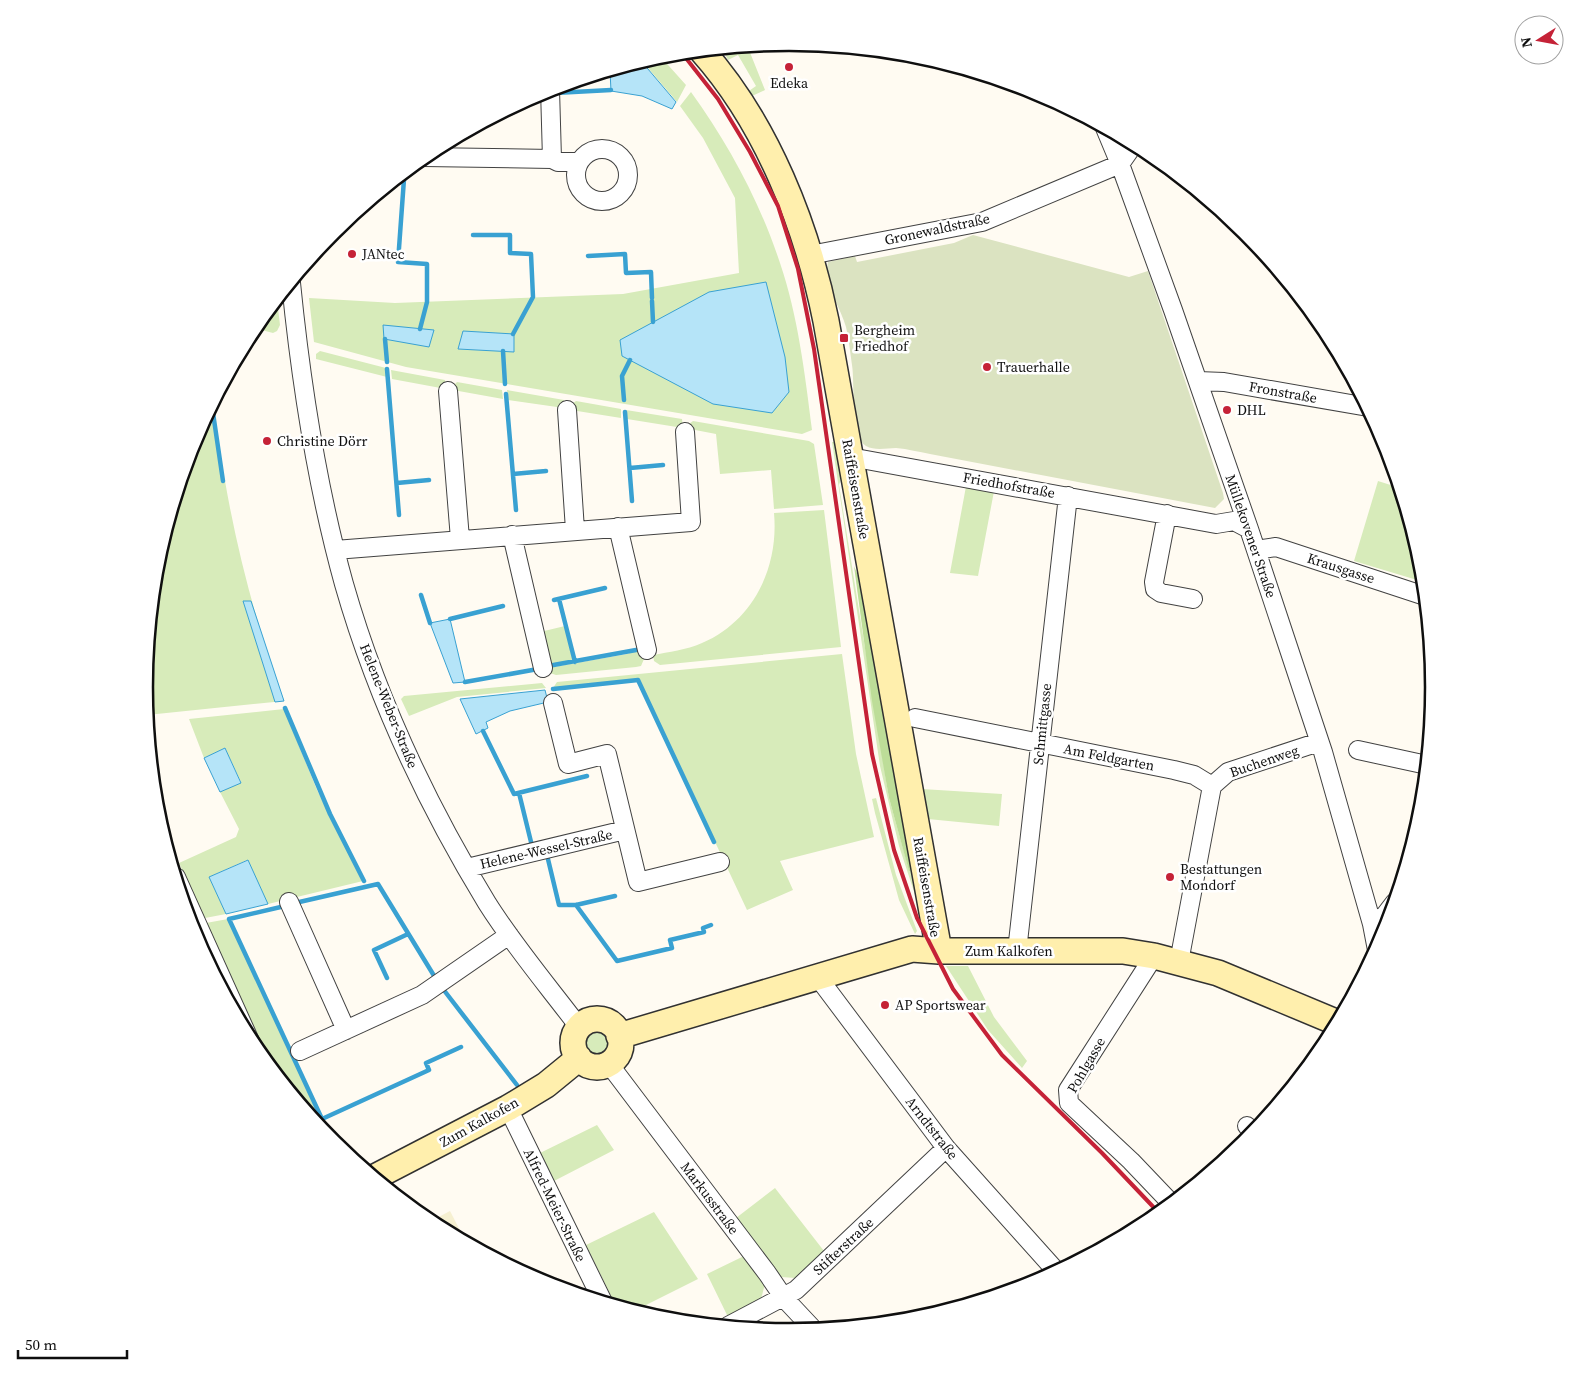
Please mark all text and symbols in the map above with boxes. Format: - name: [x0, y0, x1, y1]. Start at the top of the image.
- north arrow: [1514, 15, 1564, 65]
- text: N: [1515, 36, 1537, 49]
- marker: Edeka: [783, 61, 795, 73]
- place label: Edeka: [770, 73, 809, 93]
- street label: Gronewaldstraße: [883, 208, 991, 250]
- place label: JANtec: [361, 244, 405, 264]
- marker: JANtec: [346, 248, 358, 260]
- place label: Bergheim Friedhof: [854, 320, 916, 356]
- marker: Bergheim Friedhof: [838, 332, 850, 344]
- place label: Trauerhalle: [997, 357, 1070, 377]
- marker: Trauerhalle: [981, 361, 993, 373]
- street label: Fronstraße: [1247, 376, 1319, 408]
- place label: DHL: [1237, 400, 1266, 420]
- marker: DHL: [1221, 404, 1233, 416]
- place label: Christine Dörr: [277, 431, 368, 451]
- marker: Christine Dörr: [261, 435, 273, 447]
- street label: Raiffeisenstraße: [837, 437, 875, 541]
- street label: Friedhofstraße: [961, 467, 1057, 503]
- street label: Müllekovener Straße: [1220, 471, 1282, 601]
- street label: Krausgasse: [1305, 548, 1377, 588]
- street label: Helene-Weber-Straße: [355, 641, 423, 771]
- street label: Schmittgasse: [1028, 682, 1056, 766]
- street label: Am Feldgarten: [1062, 738, 1157, 776]
- street label: Buchenweg: [1227, 740, 1301, 782]
- street label: Helene-Wessel-Straße: [478, 824, 614, 874]
- street label: Raiffeisenstraße: [908, 835, 946, 939]
- place label: Bestattungen Mondorf: [1180, 859, 1263, 895]
- marker: Bestattungen Mondorf: [1164, 871, 1176, 883]
- street label: Zum Kalkofen: [965, 941, 1053, 961]
- place label: AP Sportswear: [895, 995, 986, 1015]
- marker: AP Sportswear: [879, 999, 891, 1011]
- street label: Pohlgasse: [1062, 1033, 1110, 1097]
- street label: Zum Kalkofen: [436, 1092, 523, 1152]
- street label: Arndtstraße: [901, 1092, 963, 1164]
- street label: Alfred-Meier-Straße: [519, 1145, 591, 1265]
- street label: Markusstraße: [676, 1158, 744, 1238]
- street label: Stifterstraße: [808, 1213, 878, 1279]
- scale bar: [18, 1328, 126, 1360]
- text: 50 m: [25, 1334, 57, 1355]

